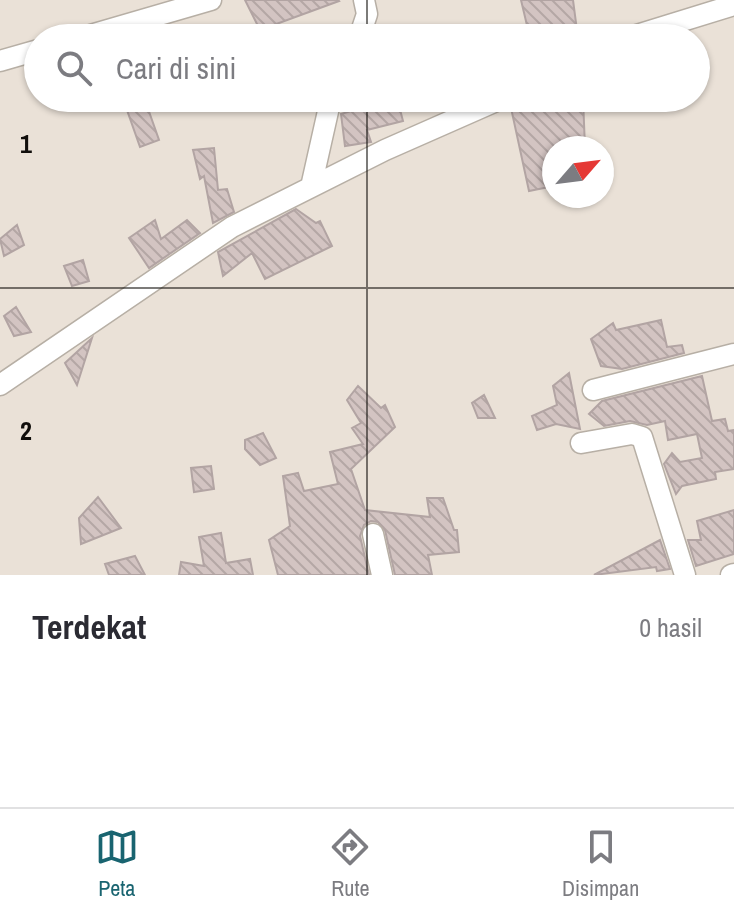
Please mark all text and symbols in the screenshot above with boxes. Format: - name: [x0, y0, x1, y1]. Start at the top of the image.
- search box: [24, 24, 710, 112]
- icon: search: [52, 46, 96, 90]
- text: Cari di sini: [116, 48, 236, 88]
- text: 1: [20, 126, 32, 161]
- north arrow: [542, 136, 614, 208]
- text: 2: [20, 413, 32, 448]
- text: Terdekat: [32, 604, 146, 650]
- text: 0 hasil: [639, 610, 702, 645]
- tab: Peta: [95, 825, 139, 903]
- tab: Rute: [328, 825, 372, 903]
- tab: Disimpan: [562, 825, 639, 903]

